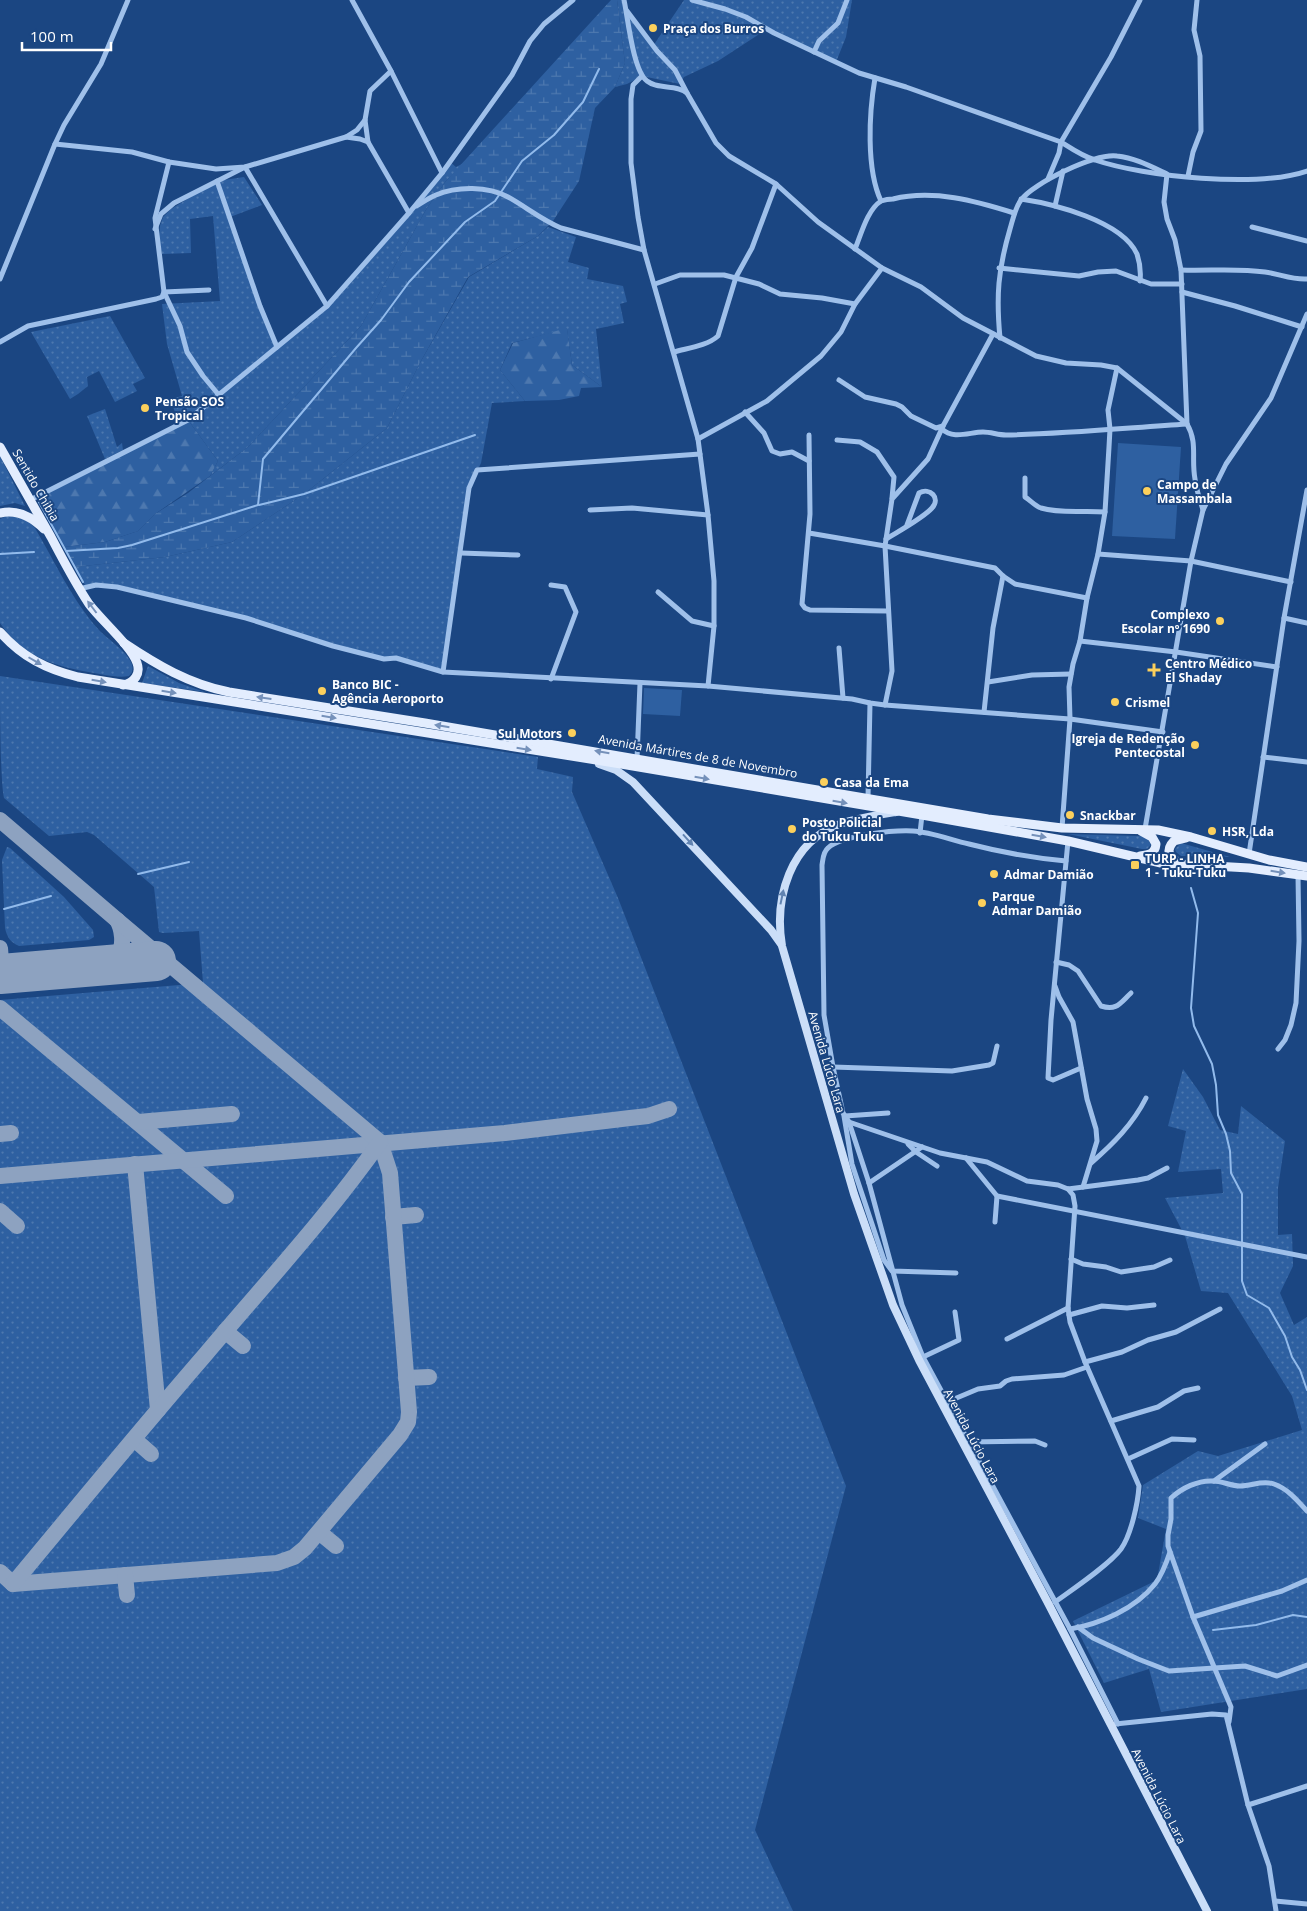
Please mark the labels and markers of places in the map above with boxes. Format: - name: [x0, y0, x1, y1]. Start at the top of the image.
- place label: Praça dos Burros: [663, 20, 764, 37]
- marker: Praça dos Burros: [647, 22, 659, 34]
- place label: Pensão SOS Tropical: [155, 393, 224, 424]
- marker: Pensão SOS Tropical: [139, 402, 151, 414]
- place label: Campo de Massambala: [1157, 476, 1232, 507]
- marker: Campo de Massambala: [1141, 485, 1153, 497]
- place label: Complexo Escolar nº 1690: [1121, 606, 1210, 637]
- marker: Complexo Escolar nº 1690: [1214, 615, 1226, 627]
- place label: Centro Médico El Shaday: [1165, 655, 1252, 686]
- marker: Centro Médico El Shaday: [1147, 663, 1161, 677]
- place label: Banco BIC - Agência Aeroporto: [332, 676, 444, 707]
- marker: Banco BIC - Agência Aeroporto: [316, 685, 328, 697]
- place label: Crismel: [1125, 694, 1170, 711]
- marker: Crismel: [1109, 696, 1121, 708]
- place label: Sul Motors: [498, 725, 562, 742]
- marker: Sul Motors: [566, 727, 578, 739]
- place label: Igreja de Redenção Pentecostal: [1071, 730, 1185, 761]
- marker: Igreja de Redenção Pentecostal: [1189, 739, 1201, 751]
- place label: Casa da Ema: [834, 774, 909, 791]
- marker: Casa da Ema: [818, 776, 830, 788]
- place label: Snackbar: [1080, 807, 1136, 824]
- marker: Snackbar: [1064, 809, 1076, 821]
- place label: Posto Policial do Tuku Tuku: [802, 814, 884, 845]
- marker: Posto Policial do Tuku Tuku: [786, 823, 798, 835]
- place label: HSR, Lda: [1222, 823, 1274, 840]
- marker: HSR, Lda: [1206, 825, 1218, 837]
- place label: TURP - LINHA 1 - Tuku-Tuku: [1145, 850, 1226, 881]
- marker: TURP - LINHA 1 - Tuku-Tuku: [1129, 859, 1141, 871]
- place label: Admar Damião: [1004, 866, 1094, 883]
- marker: Admar Damião: [988, 868, 1000, 880]
- place label: Parque Admar Damião: [992, 888, 1082, 919]
- marker: Parque Admar Damião: [976, 897, 988, 909]

